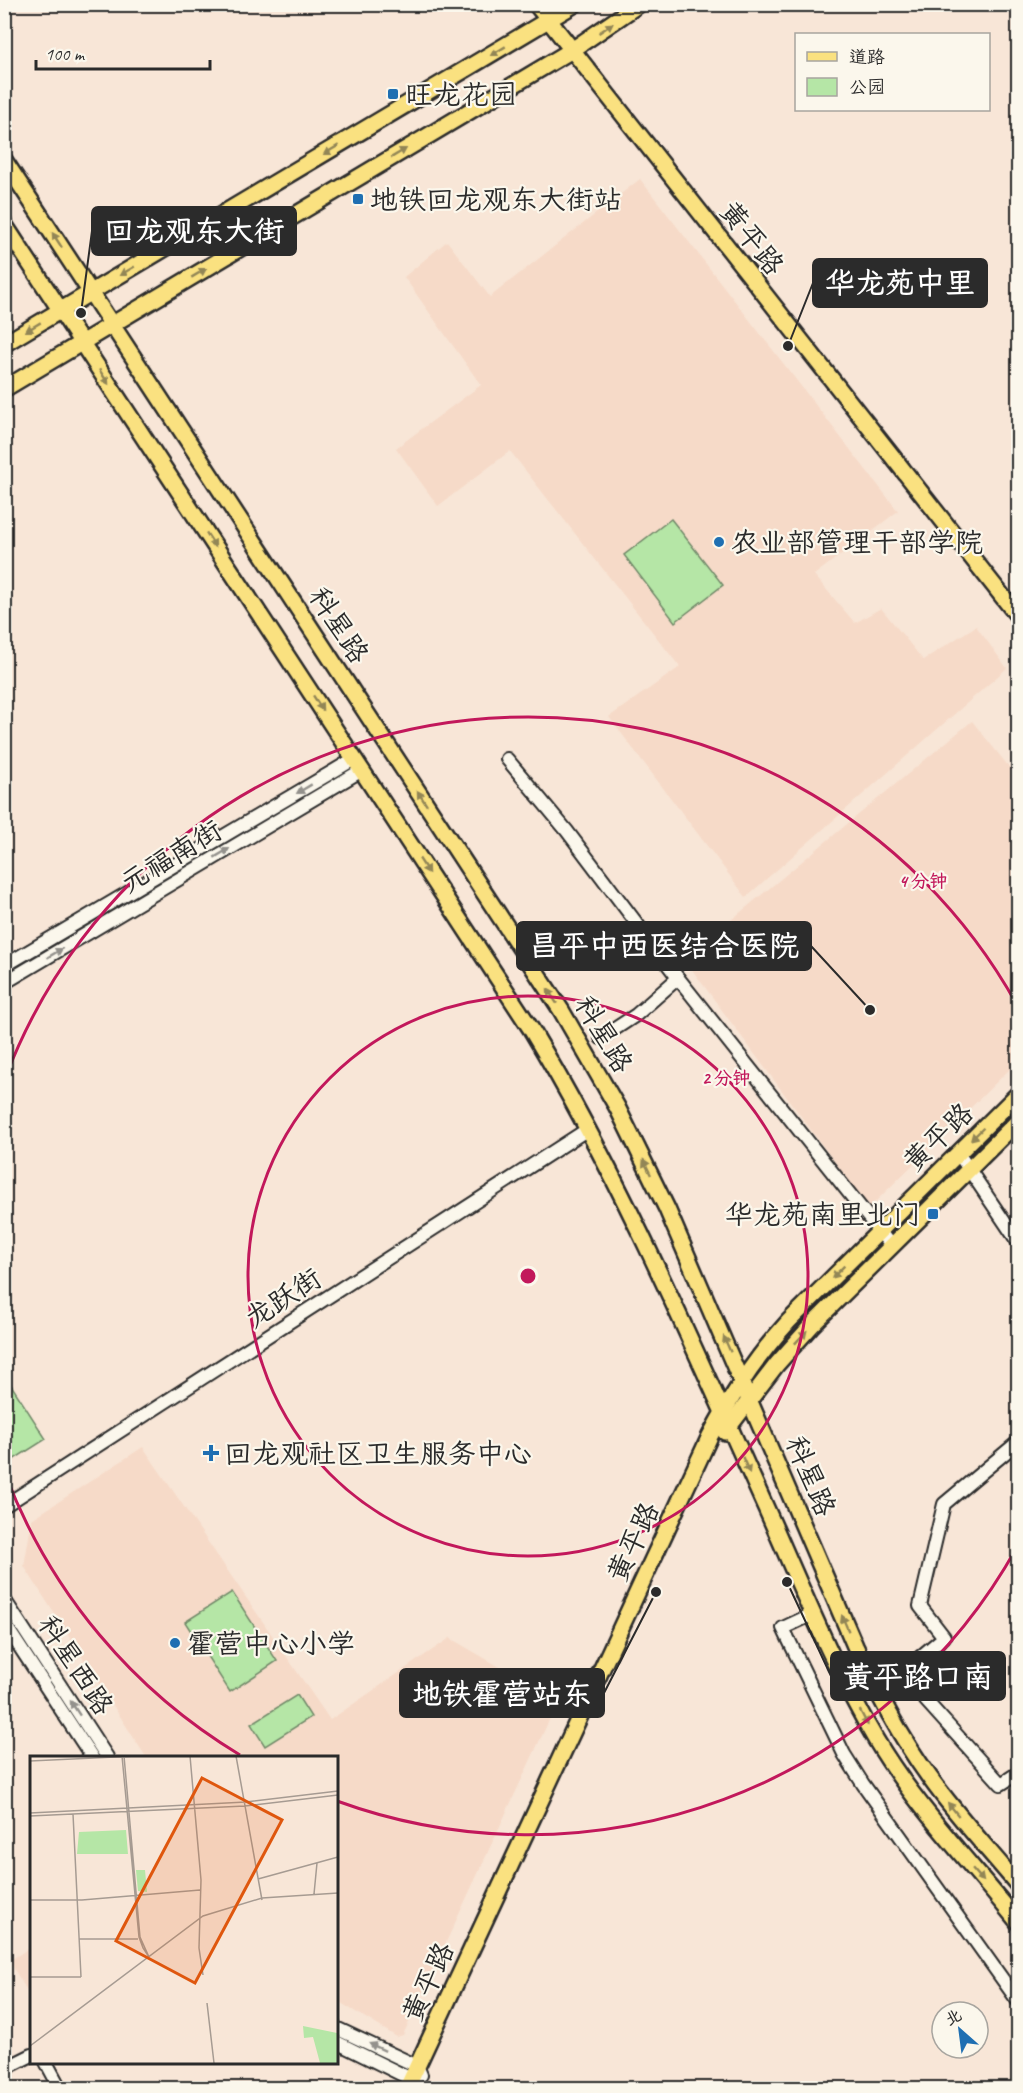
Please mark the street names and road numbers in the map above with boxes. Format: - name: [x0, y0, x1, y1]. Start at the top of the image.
- street label: 黄平路: [712, 194, 792, 282]
- street label: 科星路: [301, 580, 377, 670]
- street label: 元福南街: [114, 812, 228, 900]
- street label: 科星路: [567, 989, 641, 1079]
- street label: 黄平路: [896, 1095, 980, 1179]
- street label: 龙跃街: [238, 1260, 328, 1336]
- street label: 科星路: [778, 1430, 844, 1522]
- street label: 黄平路: [599, 1497, 667, 1587]
- street label: 科星西路: [31, 1608, 121, 1722]
- street label: 黄平路: [394, 1937, 462, 2027]

